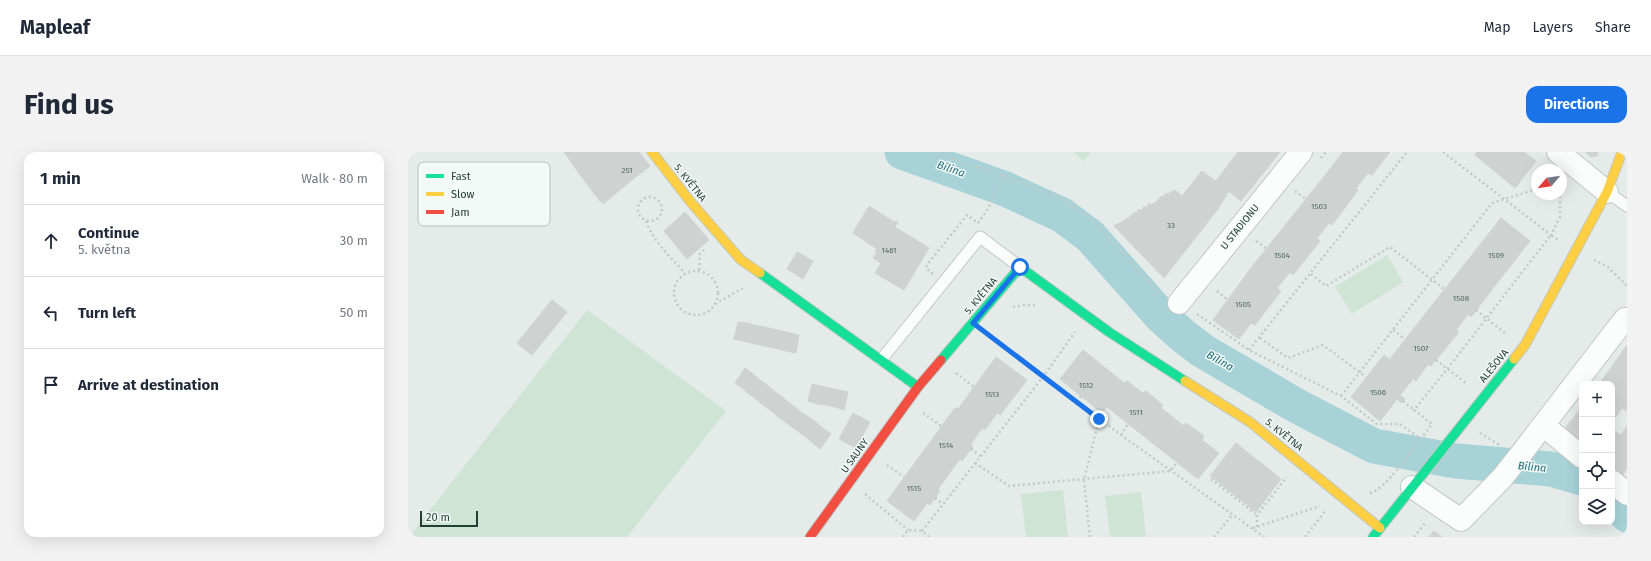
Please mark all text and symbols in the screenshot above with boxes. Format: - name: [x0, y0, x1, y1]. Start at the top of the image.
- text: Mapleaf: [20, 16, 90, 39]
- text: Map: [1484, 19, 1510, 36]
- text: Layers: [1532, 19, 1573, 36]
- text: Share: [1595, 19, 1631, 36]
- button: Directions: [1526, 86, 1627, 123]
- text: Find us: [24, 88, 114, 121]
- water label: Bílina: [935, 158, 967, 180]
- street label: 5. KVĚTNA: [671, 161, 710, 204]
- legend: [418, 162, 550, 226]
- north arrow: [1531, 164, 1567, 200]
- house number: 251: [621, 166, 633, 175]
- text: 1 min: [40, 168, 81, 189]
- text: Fast: [451, 170, 471, 183]
- text: Walk · 80 m: [301, 171, 368, 186]
- text: Slow: [451, 188, 475, 201]
- street label: U STADIONU: [1218, 202, 1262, 252]
- house number: 1503: [1311, 202, 1327, 211]
- text: Jam: [451, 206, 470, 219]
- house number: 33: [1167, 221, 1175, 230]
- text: Continue: [78, 224, 139, 242]
- icon: ahead: [40, 230, 62, 252]
- text: 30 m: [340, 233, 368, 248]
- text: 5. května: [78, 242, 131, 257]
- house number: 1461: [881, 246, 897, 255]
- house number: 1504: [1274, 251, 1291, 260]
- house number: 1509: [1488, 251, 1504, 260]
- route start: [1011, 258, 1029, 276]
- street label: 5. KVĚTNA: [961, 274, 1000, 317]
- house number: 1508: [1453, 294, 1470, 303]
- house number: 1505: [1235, 300, 1251, 309]
- icon: left: [40, 302, 62, 324]
- text: Turn left: [78, 304, 136, 322]
- text: 50 m: [340, 305, 368, 320]
- house number: 1507: [1413, 344, 1429, 353]
- street label: ALEŠOVA: [1475, 345, 1511, 385]
- water label: Bílina: [1204, 348, 1236, 374]
- icon: arrive: [40, 374, 62, 396]
- text: Arrive at destination: [78, 376, 219, 394]
- house number: 1512: [1079, 381, 1093, 390]
- map controls: [1579, 381, 1615, 525]
- button: +: [1579, 381, 1615, 417]
- house number: 1506: [1370, 388, 1386, 397]
- house number: 1513: [985, 390, 999, 399]
- house number: 1511: [1129, 408, 1143, 417]
- route end: [1090, 410, 1108, 428]
- street label: 5. KVĚTNA: [1263, 415, 1307, 454]
- button: −: [1579, 417, 1615, 453]
- street label: U SAUNY: [839, 436, 872, 475]
- house number: 1514: [939, 441, 954, 450]
- button: locate: [1579, 453, 1615, 489]
- water label: Bílina: [1517, 459, 1547, 475]
- house number: 1515: [907, 484, 921, 493]
- button: layers: [1579, 489, 1615, 525]
- scale bar: [420, 509, 478, 528]
- text: 20 m: [426, 511, 450, 524]

